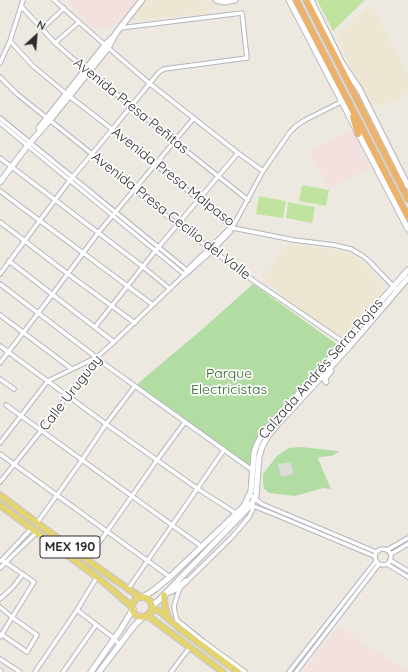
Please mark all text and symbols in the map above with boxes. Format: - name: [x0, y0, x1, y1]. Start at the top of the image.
- north arrow: [16, 16, 56, 56]
- text: N: [35, 17, 48, 33]
- street label: Avenida Presa Peñitas: [70, 54, 192, 158]
- street label: Avenida Presa Malpaso: [108, 124, 238, 230]
- street label: Avenida Presa Cecilio del Valle: [88, 149, 254, 283]
- street label: Calzada Andrés Serra Rojas: [255, 295, 387, 443]
- street label: Calle Uruguay: [36, 352, 106, 434]
- park label: Parque Electricistas: [191, 366, 267, 398]
- road number: MEX 190: [40, 536, 100, 558]

